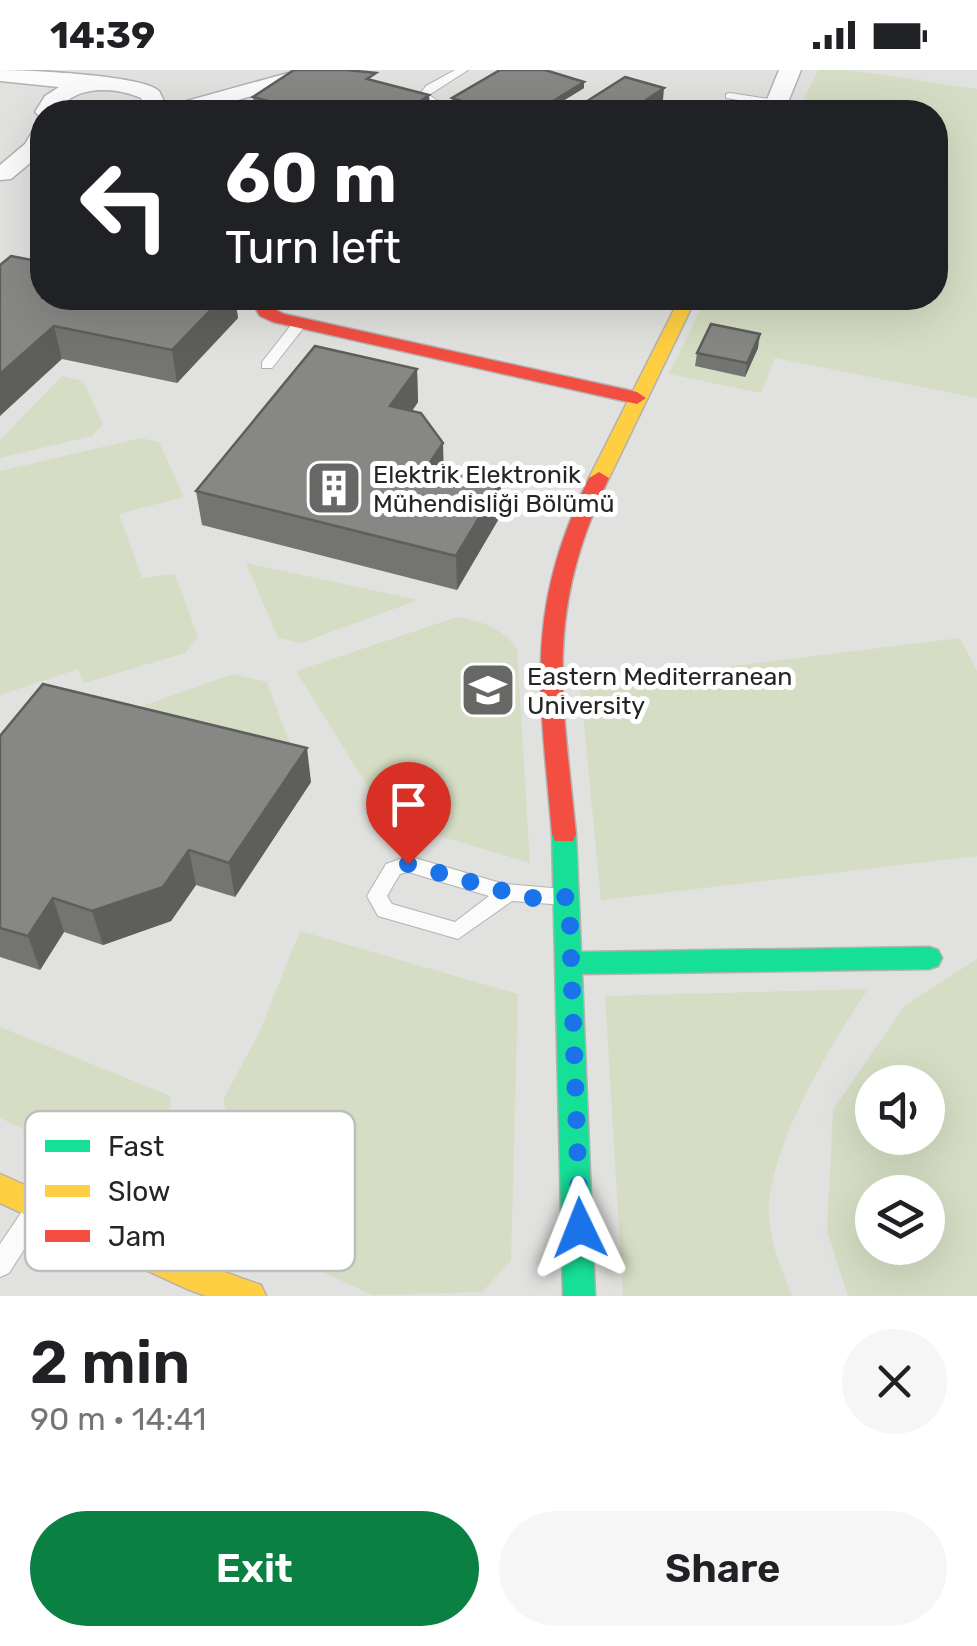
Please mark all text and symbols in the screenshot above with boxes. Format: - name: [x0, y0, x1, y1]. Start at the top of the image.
- text: 14:39: [50, 12, 155, 58]
- text: 60 m: [225, 137, 397, 220]
- icon: left: [60, 140, 190, 270]
- text: Turn left: [225, 221, 401, 274]
- building icon: Elektrik Elektronik Mühendisliği Bölümü: [304, 458, 364, 518]
- place label: Elektrik Elektronik Mühendisliği Bölümü: [373, 460, 615, 518]
- school or university icon: Eastern Mediterranean University: [458, 660, 518, 720]
- place label: Eastern Mediterranean University: [527, 662, 792, 720]
- pin: [366, 762, 451, 865]
- icon: arrive: [381, 777, 436, 832]
- map controls: [855, 1065, 945, 1265]
- button: sound: [855, 1065, 945, 1155]
- legend: [25, 1111, 355, 1271]
- text: Fast: [108, 1130, 164, 1163]
- text: Slow: [108, 1175, 170, 1208]
- button: layers: [855, 1175, 945, 1265]
- position arrow: [528, 1176, 632, 1280]
- text: Jam: [108, 1220, 166, 1253]
- text: 2 min: [30, 1327, 190, 1398]
- button: close: [842, 1329, 947, 1434]
- text: 90 m · 14:41: [30, 1400, 207, 1438]
- button: Exit: [30, 1511, 479, 1626]
- button: Share: [499, 1511, 947, 1626]

